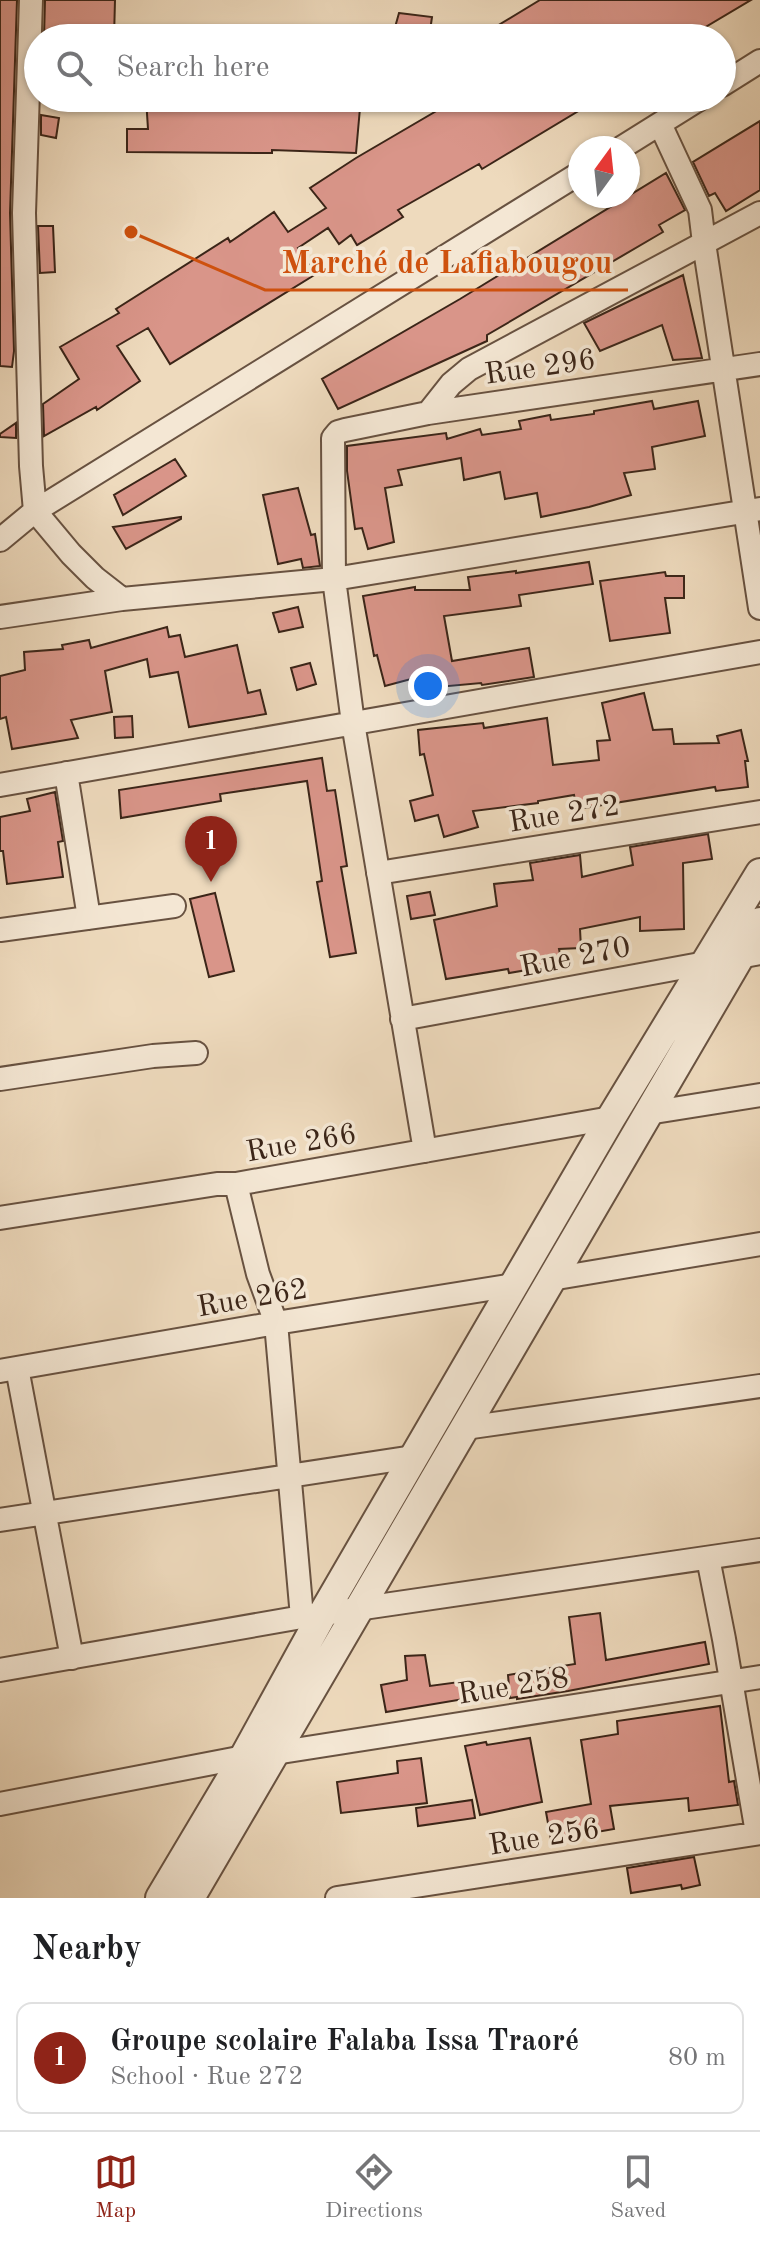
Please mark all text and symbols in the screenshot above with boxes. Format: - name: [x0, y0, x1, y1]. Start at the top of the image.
- search box: [24, 24, 736, 112]
- icon: search: [52, 46, 96, 90]
- text: Search here: [116, 53, 270, 83]
- north arrow: [568, 136, 640, 208]
- callout: Marché de Lafiabougou: [265, 234, 628, 290]
- text: Marché de Lafiabougou: [282, 249, 612, 281]
- street label: Rue 296: [483, 345, 598, 391]
- your location: [408, 666, 448, 706]
- street label: Rue 272: [507, 791, 622, 839]
- pin: 1: [185, 816, 237, 882]
- street label: Rue 270: [518, 933, 633, 983]
- street label: Rue 266: [244, 1119, 359, 1168]
- street label: Rue 262: [195, 1274, 310, 1323]
- street label: Rue 258: [456, 1663, 571, 1711]
- street label: Rue 256: [487, 1814, 602, 1862]
- text: Nearby: [32, 1933, 142, 1967]
- text: Groupe scolaire Falaba Issa Traoré: [110, 2027, 579, 2057]
- text: 1: [52, 2045, 68, 2071]
- text: 80 m: [668, 2045, 726, 2071]
- text: School · Rue 272: [110, 2064, 303, 2090]
- tab: Map: [94, 2150, 138, 2225]
- tab: Directions: [325, 2150, 423, 2225]
- tab: Saved: [610, 2150, 666, 2225]

